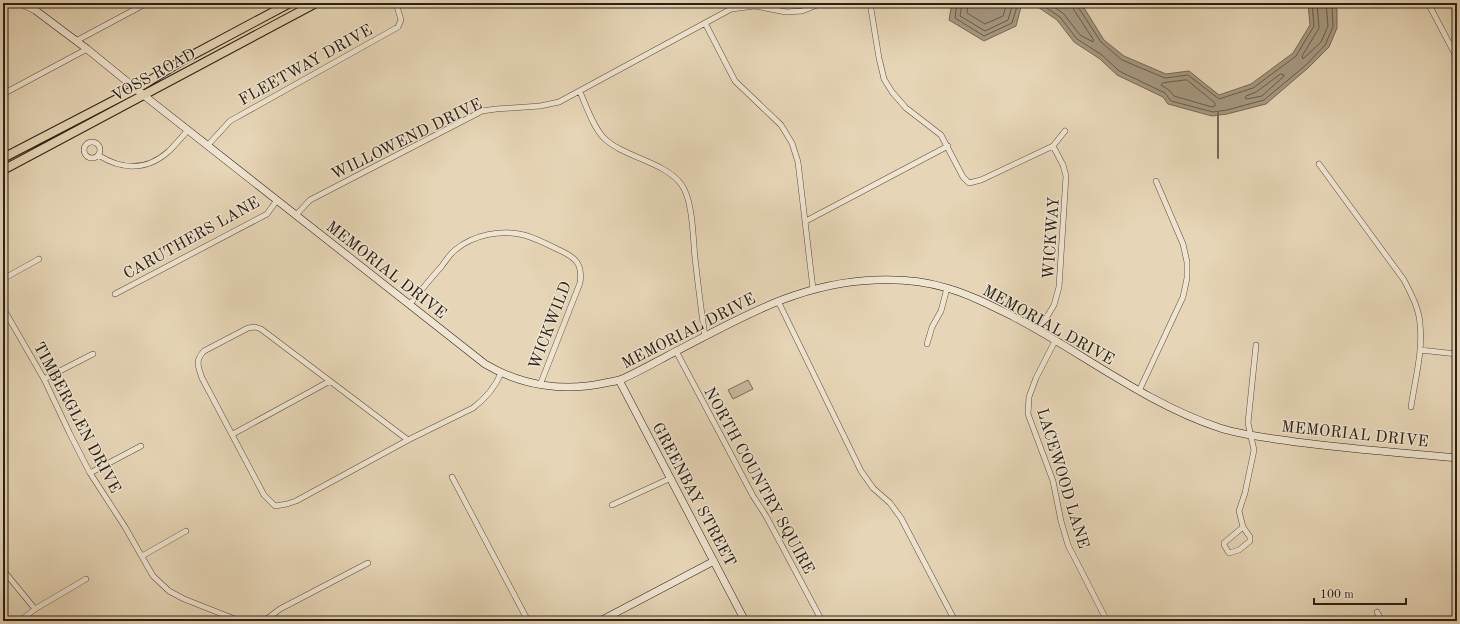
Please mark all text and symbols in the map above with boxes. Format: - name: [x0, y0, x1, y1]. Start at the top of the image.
- street label: FLEETWAY DRIVE: [237, 22, 375, 109]
- street label: VOSS ROAD: [109, 46, 199, 105]
- street label: WILLOWEND DRIVE: [329, 96, 485, 183]
- street label: CARUTHERS LANE: [121, 195, 263, 283]
- street label: WICKWAY: [1041, 196, 1063, 280]
- street label: MEMORIAL DRIVE: [323, 219, 449, 322]
- street label: WICKWILD: [527, 280, 575, 372]
- street label: MEMORIAL DRIVE: [979, 283, 1117, 369]
- street label: MEMORIAL DRIVE: [619, 291, 758, 372]
- street label: TIMBERGLEN DRIVE: [30, 340, 123, 496]
- street label: NORTH COUNTRY SQUIRE: [700, 385, 816, 577]
- street label: LACEWOOD LANE: [1033, 407, 1091, 551]
- street label: MEMORIAL DRIVE: [1280, 419, 1429, 451]
- street label: GREENBAY STREET: [648, 420, 738, 570]
- scale bar: [1314, 580, 1406, 606]
- text: 100 m: [1320, 589, 1354, 601]

